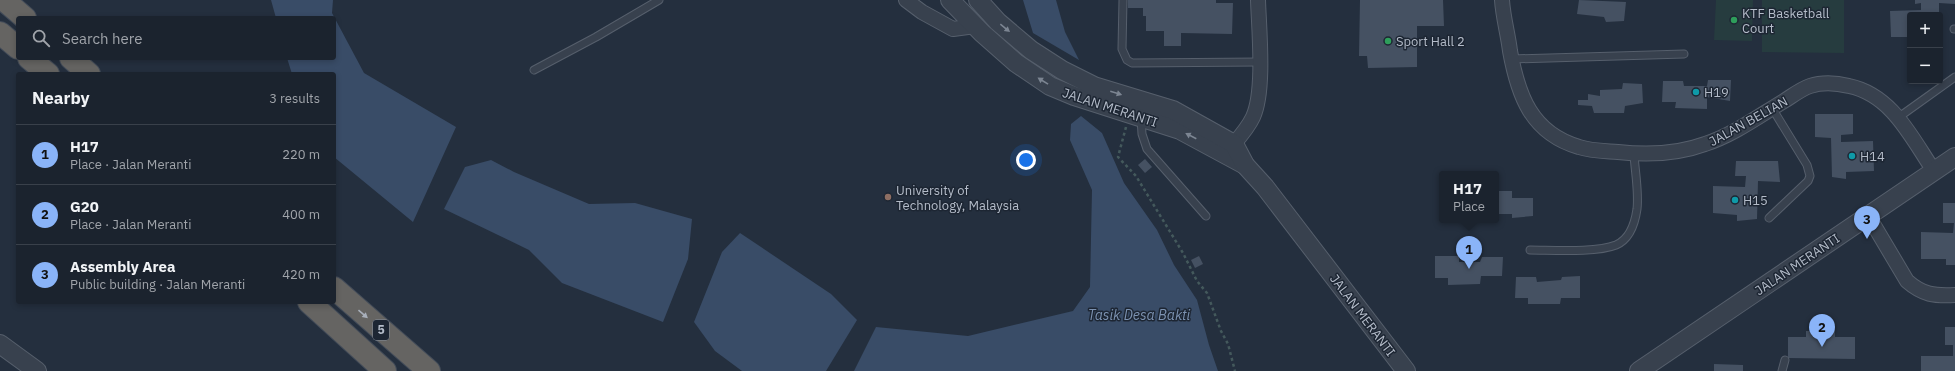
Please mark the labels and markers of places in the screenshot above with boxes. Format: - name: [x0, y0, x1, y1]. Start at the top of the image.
- place label: KTF Basketball Court: [1742, 5, 1830, 37]
- marker: KTF Basketball Court: [1729, 15, 1739, 25]
- place label: Sport Hall 2: [1396, 33, 1465, 50]
- marker: Sport Hall 2: [1383, 36, 1393, 46]
- place label: H19: [1704, 84, 1729, 101]
- marker: H19: [1691, 87, 1701, 97]
- place label: H14: [1860, 148, 1885, 165]
- marker: H14: [1847, 151, 1857, 161]
- place label: University of Technology, Malaysia: [896, 182, 1019, 214]
- marker: University of Technology, Malaysia: [883, 192, 893, 202]
- place label: H15: [1743, 192, 1768, 209]
- marker: H15: [1730, 195, 1740, 205]
- pin: 3: [1854, 206, 1880, 239]
- pin: 1: [1456, 236, 1482, 269]
- pin: 2: [1809, 314, 1835, 347]

